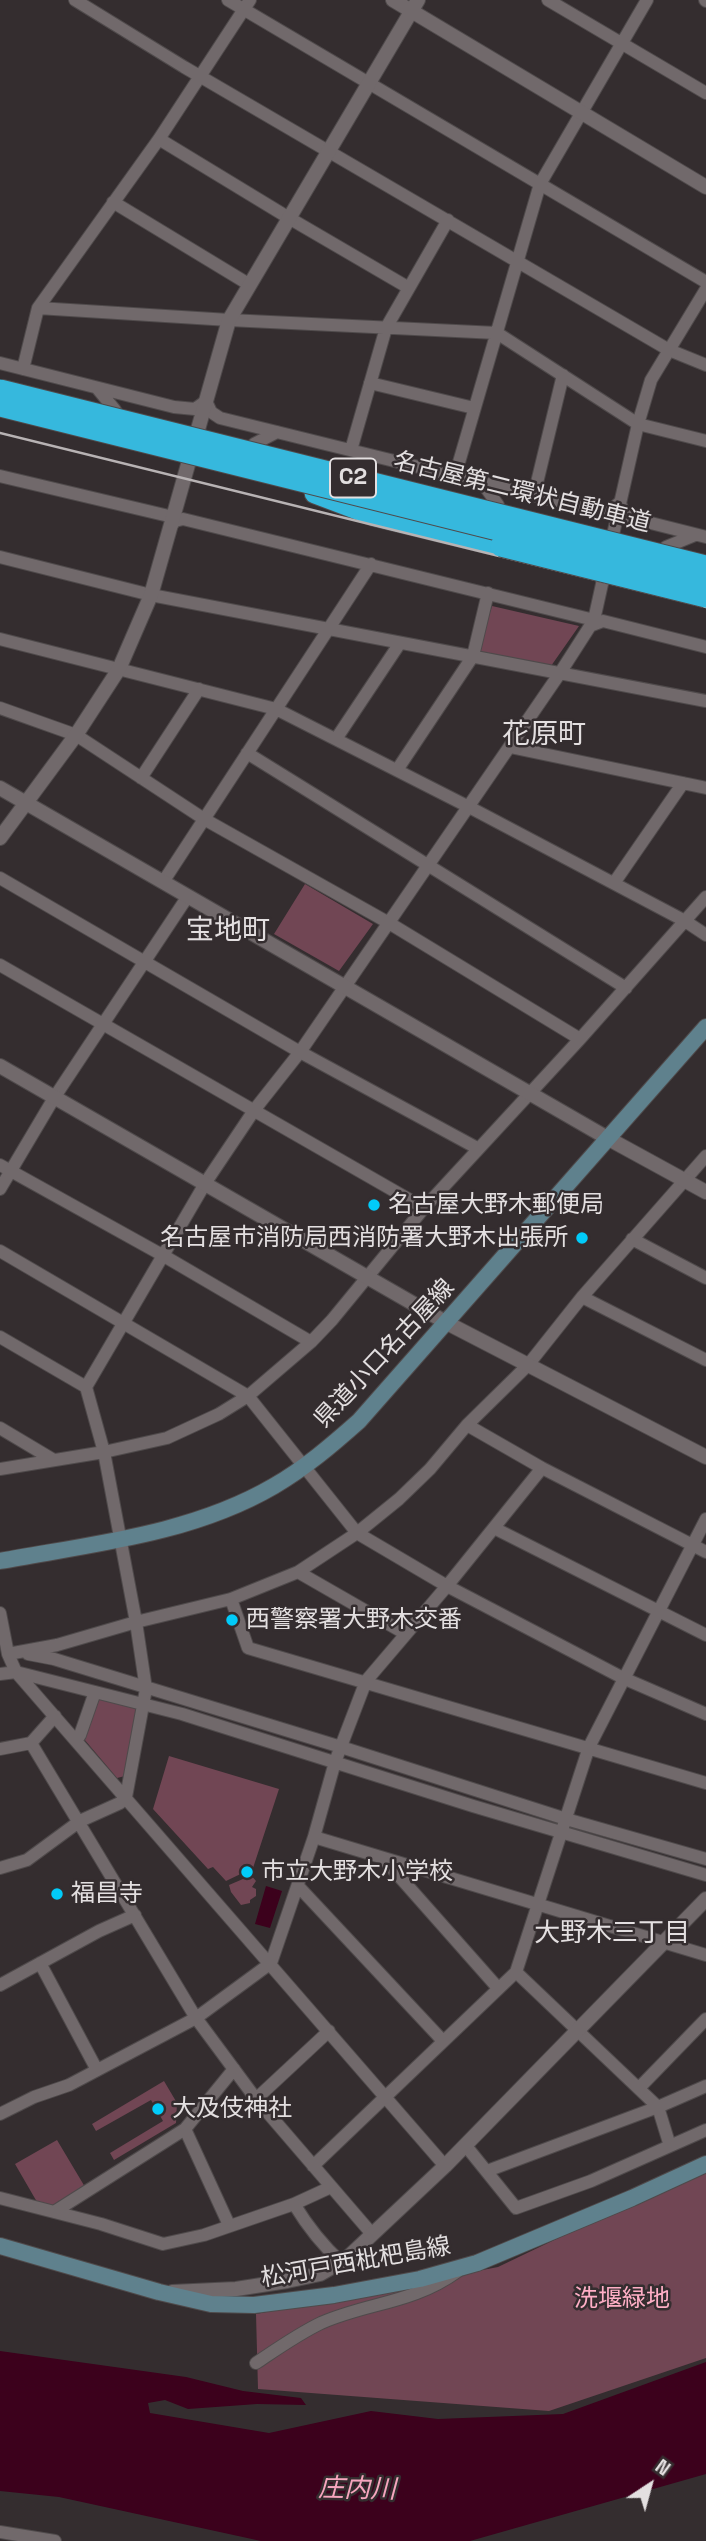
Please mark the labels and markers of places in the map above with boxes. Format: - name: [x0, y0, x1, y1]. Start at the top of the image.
- place label: 名古屋大野木郵便局: [388, 1191, 604, 1219]
- marker: 名古屋大野木郵便局: [366, 1197, 382, 1213]
- place label: 名古屋市消防局西消防署大野木出張所: [160, 1224, 568, 1252]
- marker: 名古屋市消防局西消防署大野木出張所: [574, 1230, 590, 1246]
- place label: 西警察署大野木交番: [246, 1606, 462, 1634]
- marker: 西警察署大野木交番: [224, 1612, 240, 1628]
- place label: 市立大野木小学校: [261, 1858, 453, 1886]
- marker: 市立大野木小学校: [239, 1864, 255, 1880]
- place label: 福昌寺: [71, 1880, 143, 1908]
- marker: 福昌寺: [49, 1886, 65, 1902]
- place label: 大及伎神社: [172, 2095, 292, 2123]
- marker: 大及伎神社: [150, 2101, 166, 2117]

